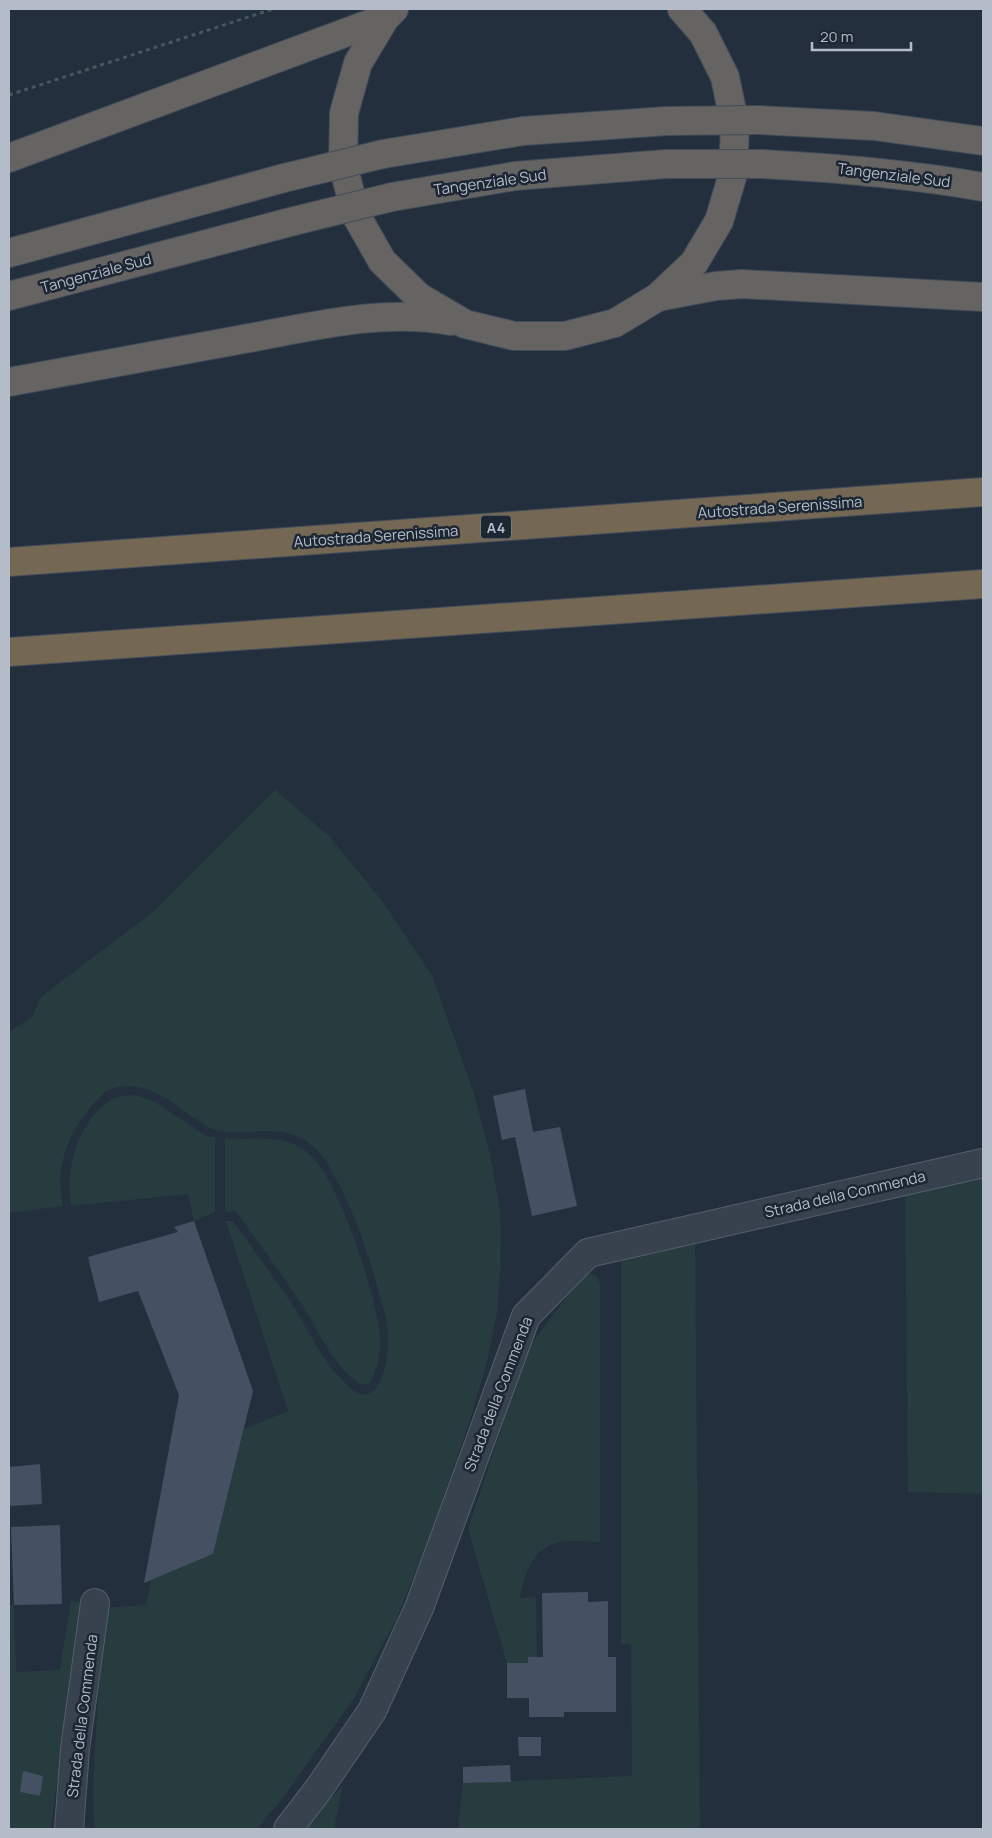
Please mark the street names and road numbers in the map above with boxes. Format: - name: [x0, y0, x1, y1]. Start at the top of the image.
- street label: Tangenziale Sud: [836, 158, 952, 192]
- street label: Tangenziale Sud: [432, 164, 548, 200]
- street label: Tangenziale Sud: [38, 248, 154, 298]
- street label: Autostrada Serenissima: [697, 491, 863, 523]
- road number: A4: [481, 516, 511, 538]
- street label: Autostrada Serenissima: [293, 520, 459, 552]
- street label: Strada della Commenda: [762, 1165, 928, 1223]
- street label: Strada della Commenda: [459, 1313, 537, 1475]
- street label: Strada della Commenda: [62, 1633, 102, 1799]

